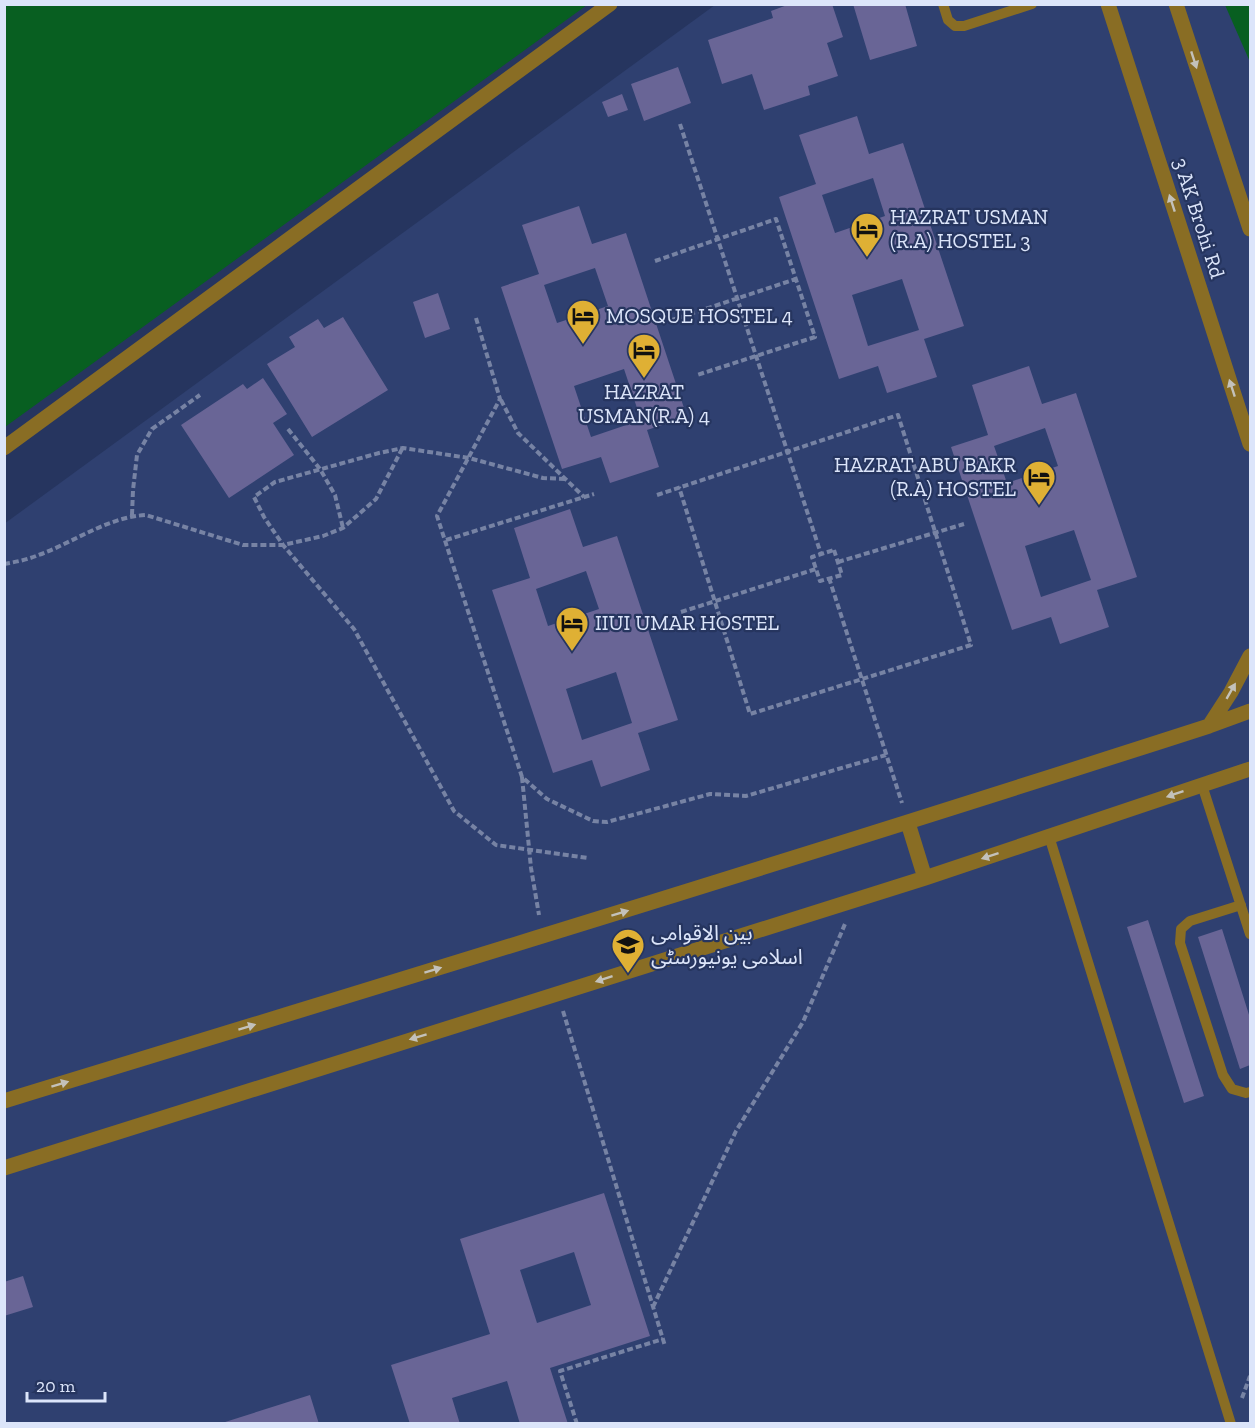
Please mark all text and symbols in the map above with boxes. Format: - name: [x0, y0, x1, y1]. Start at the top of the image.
- one-way arrow: [1190, 51, 1199, 69]
- street label: 3 AK Brohi Rd: [1168, 155, 1231, 282]
- one-way arrow: [1167, 194, 1176, 212]
- place label: HAZRAT USMAN (R.A) HOSTEL 3: [890, 204, 1048, 253]
- hotel icon: HAZRAT USMAN (R.A) HOSTEL 3: [849, 211, 885, 258]
- hotel icon: MOSQUE HOSTEL 4: [565, 298, 601, 345]
- place label: MOSQUE HOSTEL 4: [606, 303, 793, 328]
- hotel icon: HAZRAT USMAN(R.A) 4: [626, 332, 662, 379]
- place label: HAZRAT USMAN(R.A) 4: [578, 379, 710, 428]
- one-way arrow: [1227, 379, 1237, 397]
- place label: HAZRAT ABU BAKR (R.A) HOSTEL: [834, 452, 1017, 501]
- hotel icon: HAZRAT ABU BAKR (R.A) HOSTEL: [1021, 459, 1057, 506]
- hotel icon: IIUI UMAR HOSTEL: [554, 605, 590, 652]
- place label: IIUI UMAR HOSTEL: [595, 610, 780, 635]
- one-way arrow: [1226, 682, 1236, 699]
- one-way arrow: [1166, 790, 1184, 799]
- one-way arrow: [981, 851, 999, 861]
- one-way arrow: [611, 908, 629, 917]
- place label: بین الاقوامی اسلامی یونیورسٹی: [651, 920, 803, 969]
- school or university icon: بین الاقوامی اسلامی یونیورسٹی: [610, 927, 646, 974]
- one-way arrow: [424, 965, 442, 974]
- one-way arrow: [595, 975, 613, 984]
- one-way arrow: [238, 1022, 256, 1031]
- one-way arrow: [409, 1033, 427, 1043]
- one-way arrow: [51, 1079, 69, 1088]
- scale bar: [27, 1365, 105, 1403]
- text: 20 m: [36, 1375, 76, 1397]

